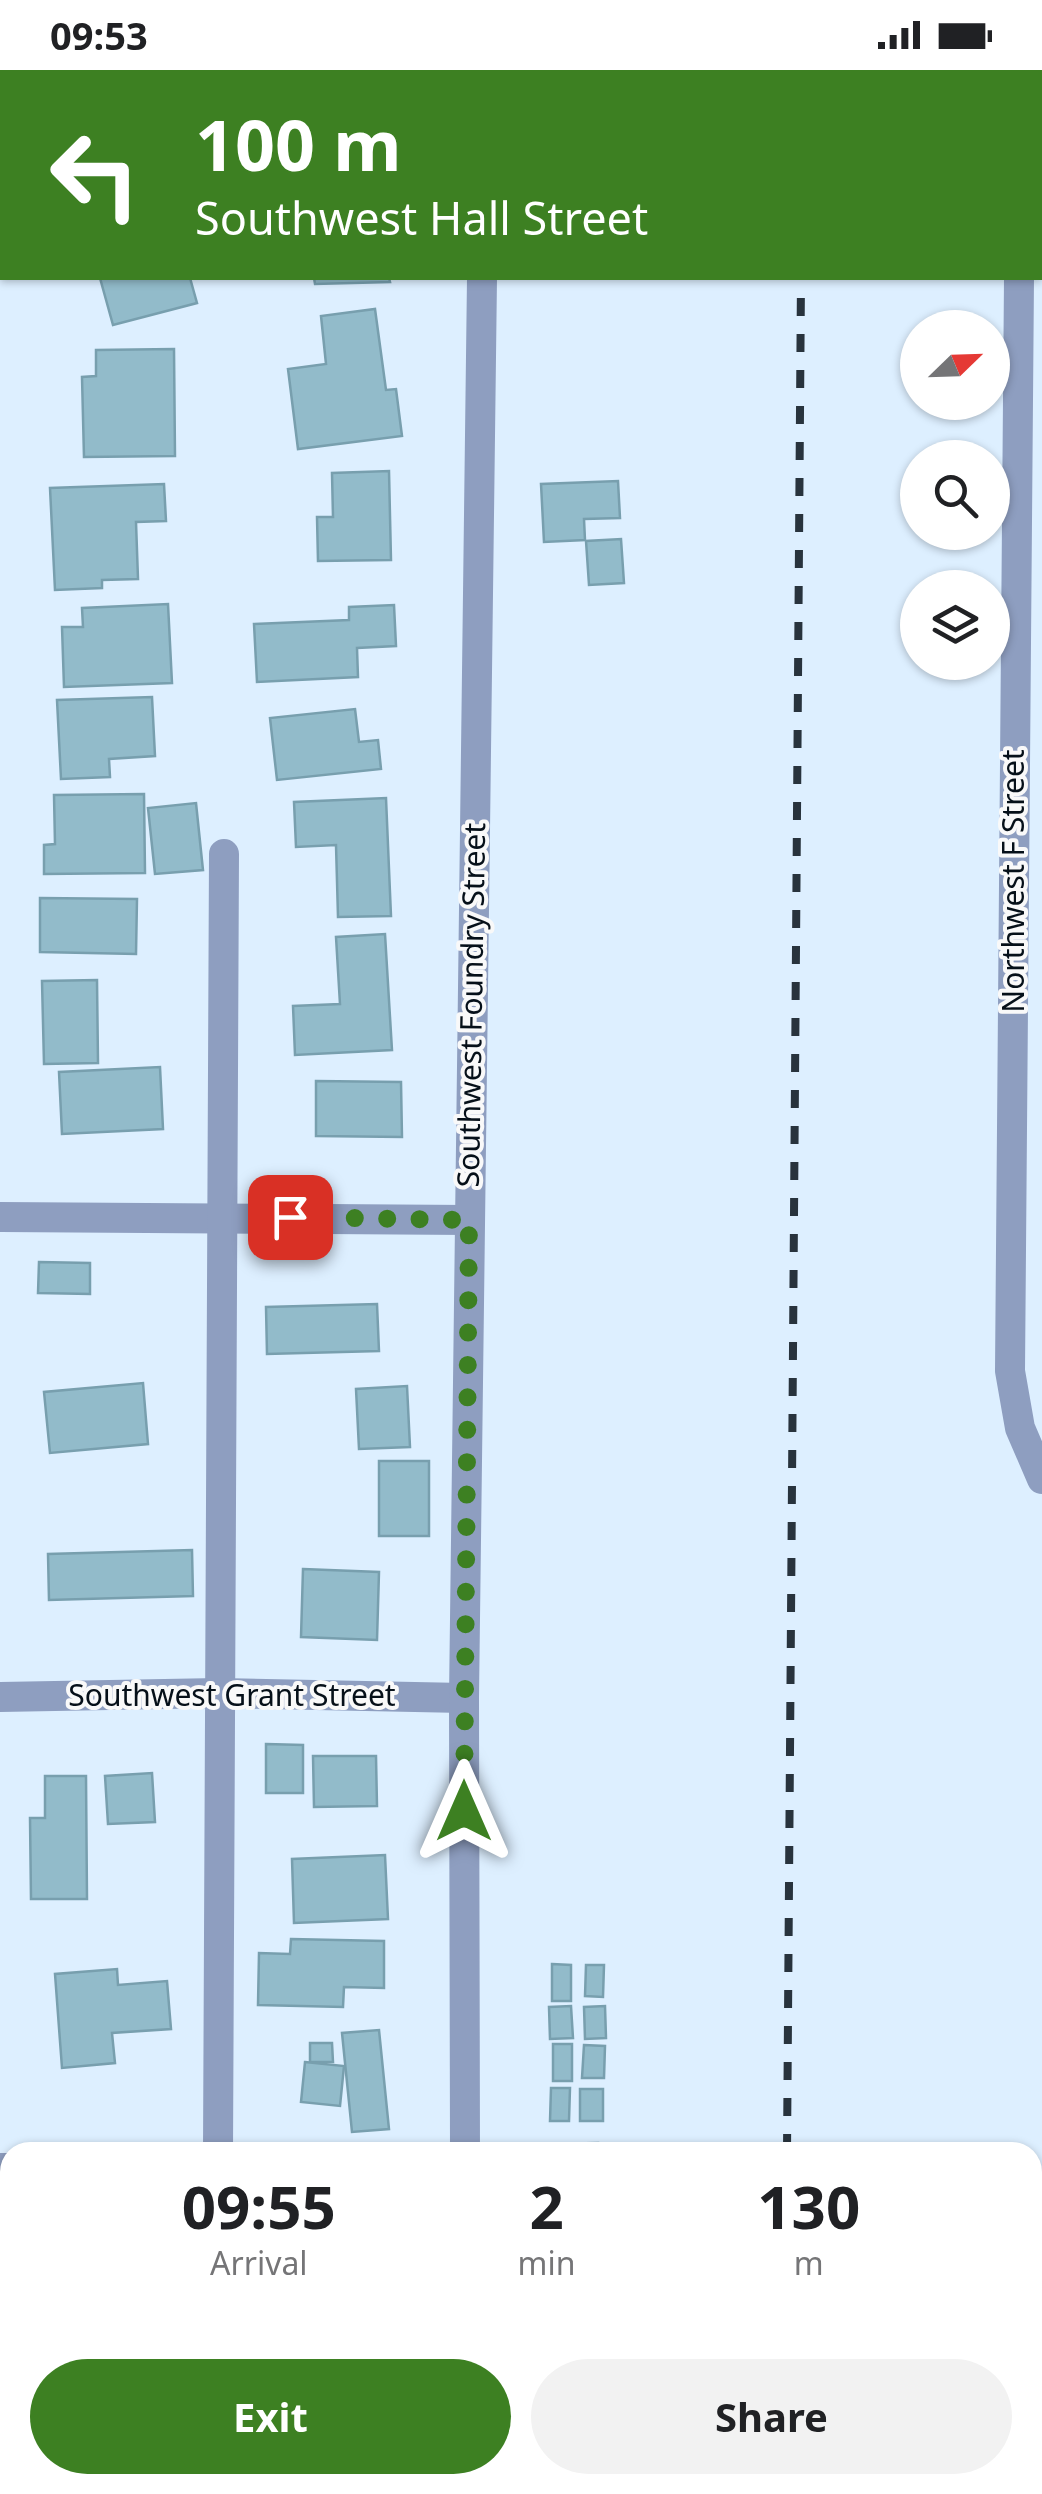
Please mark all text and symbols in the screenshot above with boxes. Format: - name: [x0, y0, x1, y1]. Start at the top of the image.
- text: 09:53: [50, 9, 148, 61]
- text: 100 m: [195, 96, 402, 192]
- icon: left: [30, 110, 160, 240]
- text: Southwest Hall Street: [195, 187, 648, 248]
- north arrow: [900, 310, 1010, 420]
- map controls: [900, 310, 1010, 680]
- button: search: [900, 440, 1010, 550]
- button: layers: [900, 570, 1010, 680]
- street label: Northwest F Street: [992, 749, 1033, 1013]
- street label: Southwest Foundry Street: [447, 822, 494, 1188]
- pin: [248, 1175, 333, 1260]
- icon: arrive: [263, 1190, 318, 1245]
- street label: Southwest Grant Street: [68, 1674, 396, 1715]
- position arrow: [412, 1759, 516, 1863]
- text: 09:55: [182, 2165, 336, 2247]
- text: 2: [529, 2165, 564, 2247]
- text: 130: [757, 2165, 860, 2247]
- text: Arrival: [210, 2241, 308, 2284]
- text: min: [518, 2241, 576, 2284]
- text: m: [794, 2241, 824, 2284]
- button: Exit: [30, 2359, 511, 2474]
- button: Share: [531, 2359, 1012, 2474]

